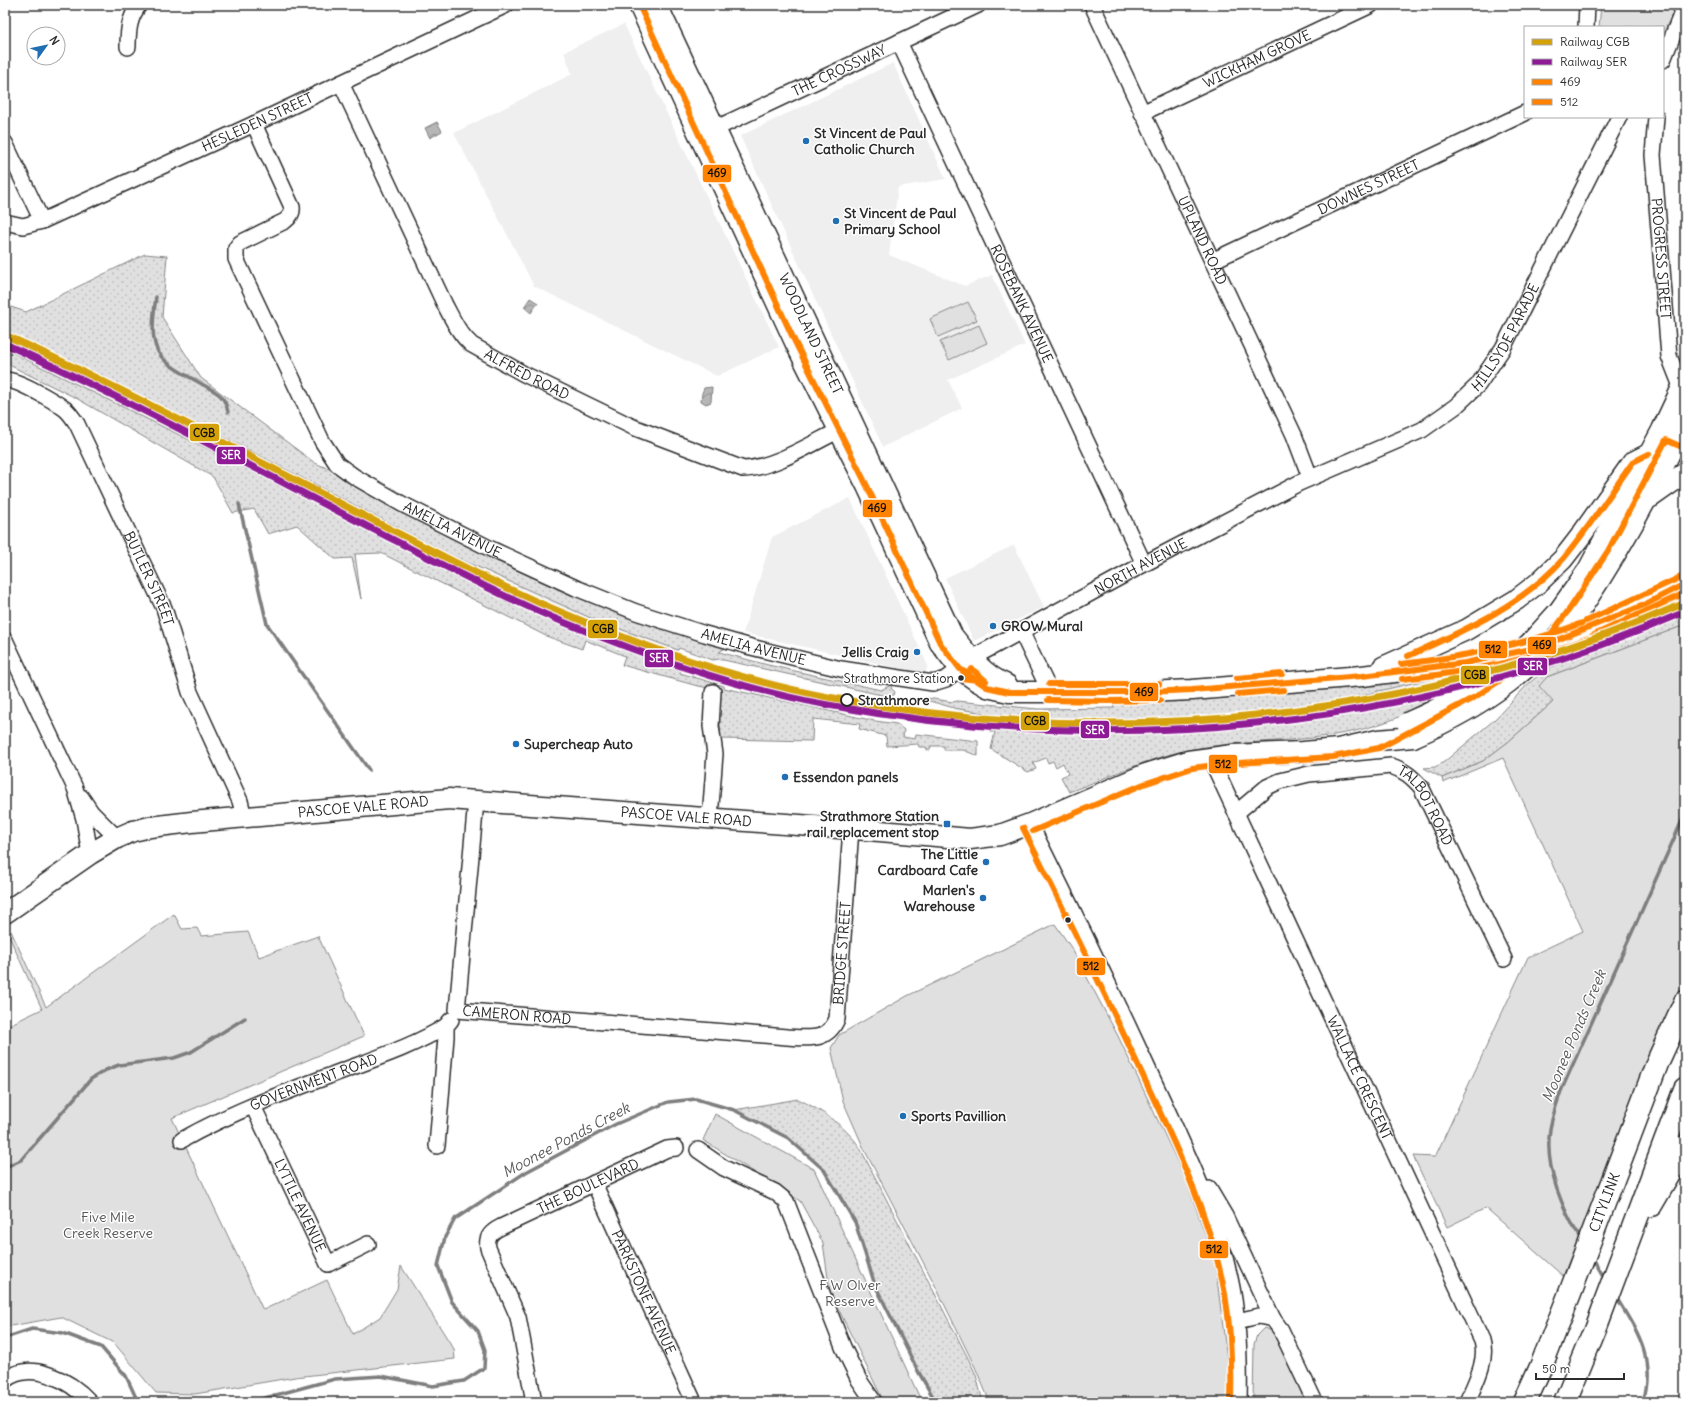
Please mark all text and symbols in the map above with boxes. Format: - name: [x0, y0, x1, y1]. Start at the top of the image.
- north arrow: [26, 26, 66, 66]
- street label: WICKHAM GROVE: [1200, 26, 1314, 92]
- legend: [1524, 26, 1664, 118]
- text: N: [46, 34, 62, 48]
- text: Railway CGB: [1560, 34, 1630, 49]
- street label: THE CROSSWAY: [789, 40, 889, 100]
- text: Railway SER: [1560, 54, 1627, 69]
- text: 469: [1560, 74, 1581, 89]
- street label: HESLEDEN STREET: [199, 88, 316, 156]
- text: 512: [1560, 94, 1579, 109]
- place label: St Vincent de Paul Catholic Church: [814, 124, 926, 158]
- marker: St Vincent de Paul Catholic Church: [801, 136, 811, 146]
- street label: DOWNES STREET: [1315, 155, 1422, 219]
- line badge: 469: [702, 164, 732, 183]
- text: 469: [707, 166, 727, 180]
- street label: UPLAND ROAD: [1174, 193, 1231, 288]
- street label: PROGRESS STREET: [1647, 197, 1675, 320]
- place label: St Vincent de Paul Primary School: [844, 204, 956, 238]
- marker: St Vincent de Paul Primary School: [831, 216, 841, 226]
- street label: ROSEBANK AVENUE: [986, 242, 1057, 366]
- street label: WOODLAND STREET: [775, 270, 847, 397]
- street label: HILLSYDE PARADE: [1468, 280, 1543, 395]
- street label: ALFRED ROAD: [481, 345, 573, 404]
- line badge: CGB: [189, 423, 220, 442]
- text: CGB: [193, 426, 215, 440]
- line badge: SER: [216, 446, 246, 465]
- text: SER: [221, 448, 241, 462]
- street label: AMELIA AVENUE: [400, 497, 504, 562]
- line badge: 469: [862, 499, 893, 518]
- text: 469: [867, 501, 887, 515]
- street label: BUTLER STREET: [120, 528, 178, 628]
- street label: NORTH AVENUE: [1091, 534, 1190, 598]
- place label: GROW Mural: [1001, 617, 1083, 635]
- line badge: CGB: [587, 619, 618, 639]
- marker: GROW Mural: [988, 621, 998, 631]
- text: CGB: [592, 622, 614, 636]
- street label: AMELIA AVENUE: [699, 624, 808, 669]
- line badge: 469: [1527, 636, 1557, 655]
- text: 469: [1532, 638, 1552, 652]
- line badge: 512: [1478, 640, 1508, 659]
- text: 512: [1485, 642, 1501, 656]
- place label: Jellis Craig: [842, 643, 909, 661]
- marker: Jellis Craig: [912, 647, 922, 657]
- line badge: SER: [644, 649, 674, 668]
- text: SER: [649, 651, 669, 665]
- line badge: SER: [1517, 657, 1548, 676]
- text: SER: [1523, 659, 1543, 673]
- line badge: CGB: [1460, 665, 1490, 685]
- text: CGB: [1464, 668, 1486, 682]
- place label: Strathmore Station: [843, 670, 954, 687]
- marker: Strathmore Station: [956, 673, 966, 683]
- line badge: 469: [1129, 682, 1159, 702]
- text: 469: [1134, 685, 1154, 699]
- place label: Strathmore: [858, 691, 930, 709]
- marker: Strathmore: [840, 693, 854, 707]
- line badge: CGB: [1020, 711, 1050, 731]
- text: CGB: [1024, 714, 1046, 728]
- line badge: SER: [1080, 720, 1110, 739]
- text: SER: [1085, 723, 1105, 737]
- place label: Supercheap Auto: [524, 735, 633, 753]
- marker: Supercheap Auto: [511, 739, 521, 749]
- line badge: 512: [1208, 754, 1238, 774]
- text: 512: [1215, 757, 1231, 771]
- street label: TALBOT ROAD: [1395, 761, 1457, 849]
- place label: Essendon panels: [793, 768, 899, 786]
- marker: Essendon panels: [780, 772, 790, 782]
- street label: PASCOE VALE ROAD: [297, 792, 430, 821]
- street label: PASCOE VALE ROAD: [620, 803, 752, 830]
- place label: Strathmore Station rail replacement stop: [807, 807, 939, 841]
- marker: Strathmore Station rail replacement stop: [942, 819, 952, 829]
- place label: The Little Cardboard Cafe: [878, 845, 978, 879]
- marker: The Little Cardboard Cafe: [981, 857, 991, 867]
- place label: Marlen's Warehouse: [904, 881, 976, 915]
- marker: Marlen's Warehouse: [978, 893, 988, 903]
- street label: BRIDGE STREET: [829, 901, 855, 1005]
- unlabelled marker: [1063, 915, 1073, 925]
- line badge: 512: [1076, 957, 1106, 976]
- text: 512: [1083, 959, 1099, 973]
- water label: Moonee Ponds Creek: [1537, 966, 1610, 1105]
- street label: CAMERON ROAD: [462, 1001, 572, 1028]
- street label: WALLACE CRESCENT: [1323, 1013, 1396, 1143]
- street label: GOVERNMENT ROAD: [247, 1050, 380, 1115]
- water label: Moonee Ponds Creek: [499, 1097, 634, 1181]
- place label: Sports Pavillion: [911, 1107, 1006, 1125]
- marker: Sports Pavillion: [898, 1111, 908, 1121]
- street label: THE BOULEVARD: [534, 1154, 642, 1218]
- street label: LYTTLE AVENUE: [270, 1156, 330, 1255]
- street label: CITYLINK: [1585, 1170, 1624, 1235]
- park label: Five Mile Creek Reserve: [63, 1208, 153, 1242]
- street label: PARKSTONE AVENUE: [608, 1227, 680, 1357]
- line badge: 512: [1199, 1240, 1229, 1259]
- text: 512: [1206, 1242, 1222, 1256]
- park label: F W Olver Reserve: [819, 1276, 881, 1310]
- scale bar: [1536, 1355, 1624, 1381]
- text: 50 m: [1542, 1361, 1571, 1376]

